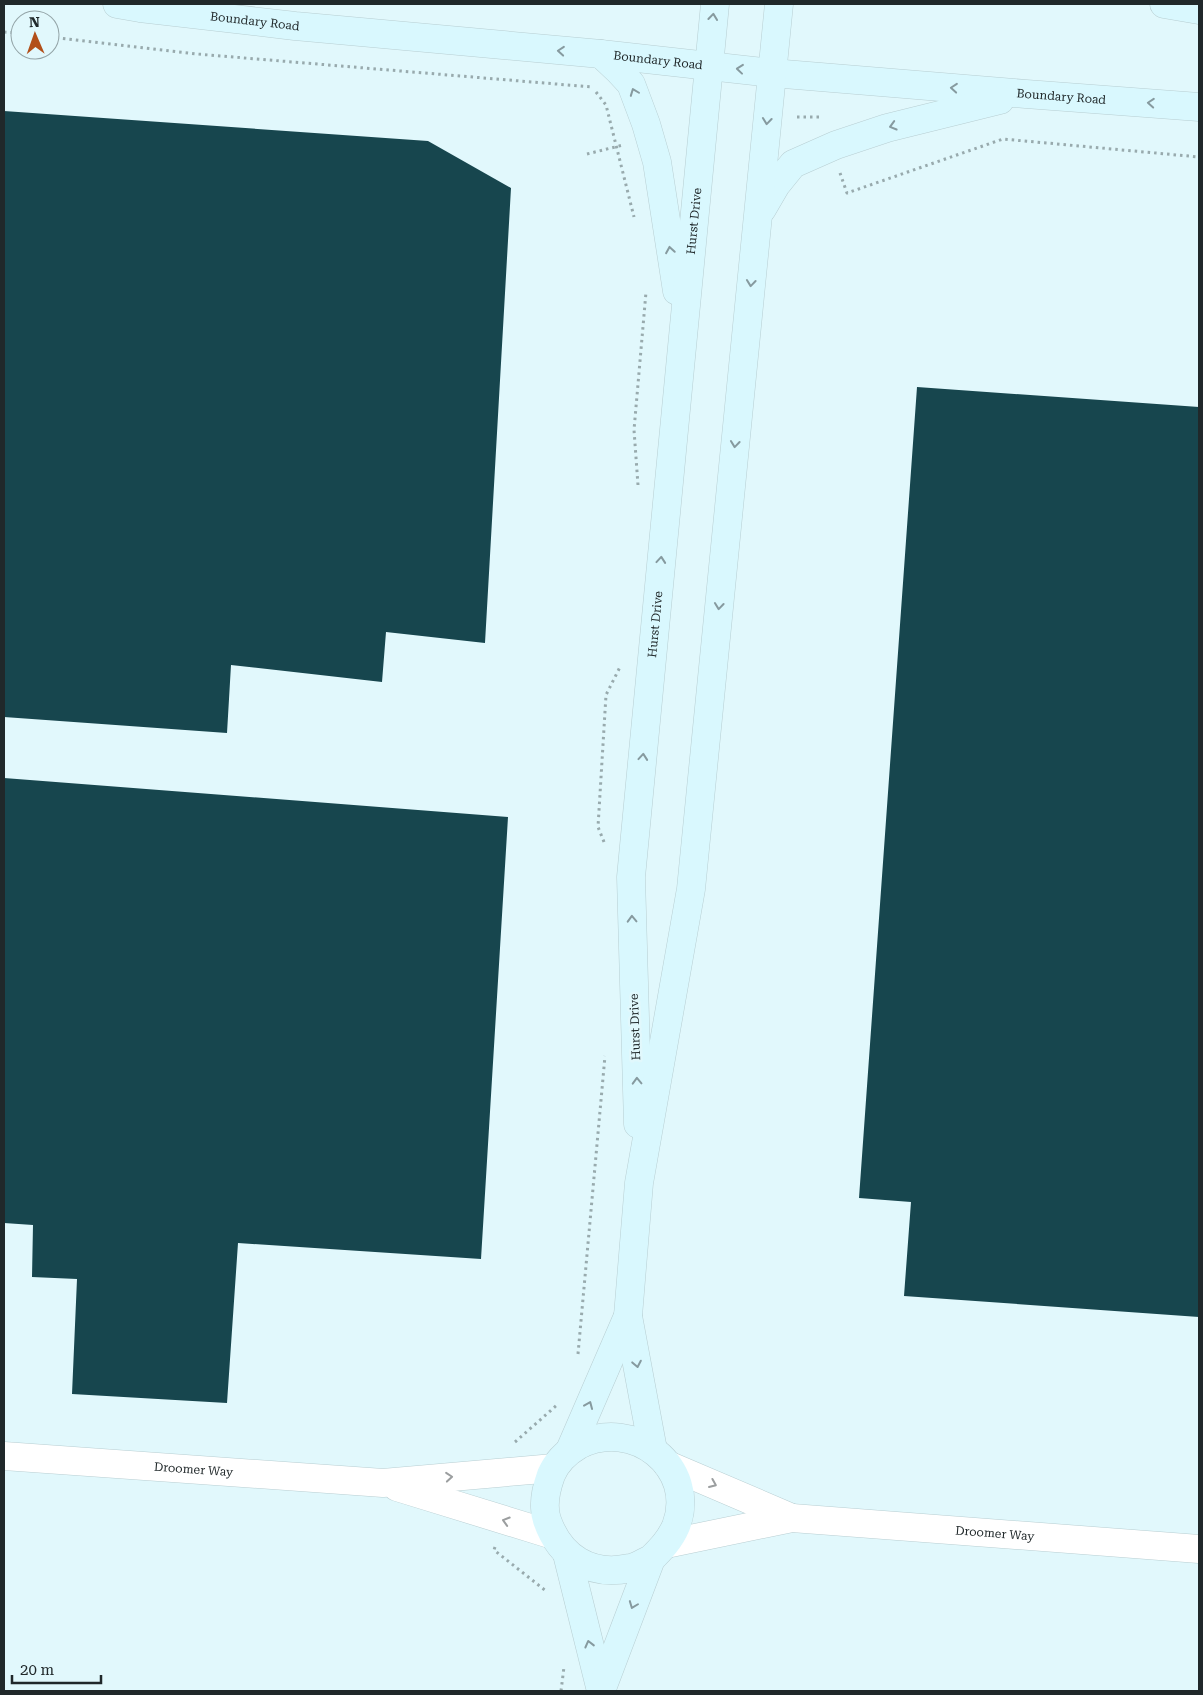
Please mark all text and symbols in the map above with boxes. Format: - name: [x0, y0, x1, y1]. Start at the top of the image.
- street label: Boundary Road: [209, 9, 300, 33]
- north arrow: [10, 10, 60, 60]
- one-way arrow: [707, 13, 718, 21]
- text: N: [29, 14, 40, 30]
- one-way arrow: [556, 46, 564, 57]
- street label: Boundary Road: [613, 48, 704, 72]
- one-way arrow: [735, 64, 743, 75]
- one-way arrow: [949, 83, 957, 94]
- street label: Boundary Road: [1016, 86, 1107, 107]
- one-way arrow: [630, 88, 640, 97]
- one-way arrow: [1146, 98, 1154, 109]
- one-way arrow: [762, 117, 773, 125]
- one-way arrow: [890, 121, 898, 131]
- street label: Hurst Drive: [684, 187, 704, 255]
- one-way arrow: [665, 245, 676, 253]
- one-way arrow: [746, 279, 757, 287]
- one-way arrow: [730, 441, 741, 449]
- one-way arrow: [656, 556, 667, 564]
- street label: Hurst Drive: [645, 590, 666, 658]
- one-way arrow: [714, 602, 725, 610]
- one-way arrow: [637, 753, 648, 761]
- one-way arrow: [627, 915, 637, 922]
- street label: Hurst Drive: [627, 993, 643, 1061]
- one-way arrow: [631, 1077, 642, 1085]
- one-way arrow: [631, 1360, 641, 1368]
- one-way arrow: [583, 1401, 594, 1410]
- street label: Droomer Way: [153, 1460, 235, 1479]
- one-way arrow: [446, 1472, 454, 1483]
- one-way arrow: [708, 1478, 717, 1488]
- one-way arrow: [502, 1516, 511, 1526]
- street label: Droomer Way: [955, 1523, 1036, 1544]
- one-way arrow: [629, 1600, 639, 1608]
- one-way arrow: [584, 1639, 595, 1648]
- scale bar: [12, 1652, 101, 1684]
- text: 20 m: [20, 1661, 55, 1679]

